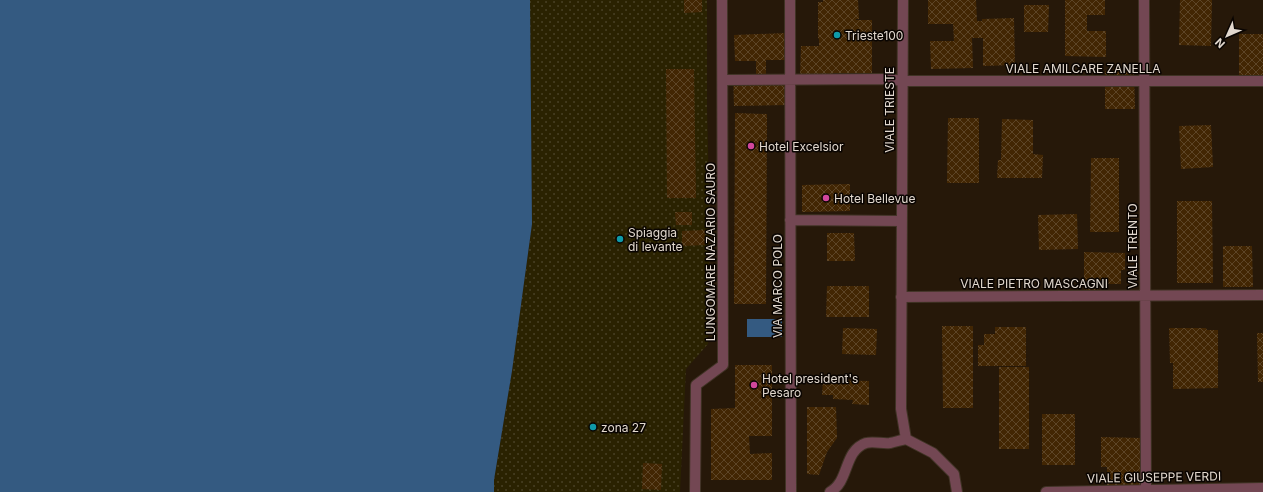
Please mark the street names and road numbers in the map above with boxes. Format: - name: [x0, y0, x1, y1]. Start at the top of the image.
- street label: VIALE AMILCARE ZANELLA: [1006, 61, 1161, 76]
- street label: VIALE TRIESTE: [882, 67, 897, 153]
- street label: LUNGOMARE NAZARIO SAURO: [703, 163, 718, 341]
- street label: VIALE TRENTO: [1125, 203, 1140, 289]
- street label: VIA MARCO POLO: [770, 234, 785, 338]
- street label: VIALE PIETRO MASCAGNI: [960, 276, 1108, 291]
- street label: VIALE GIUSEPPE VERDI: [1087, 468, 1221, 486]

